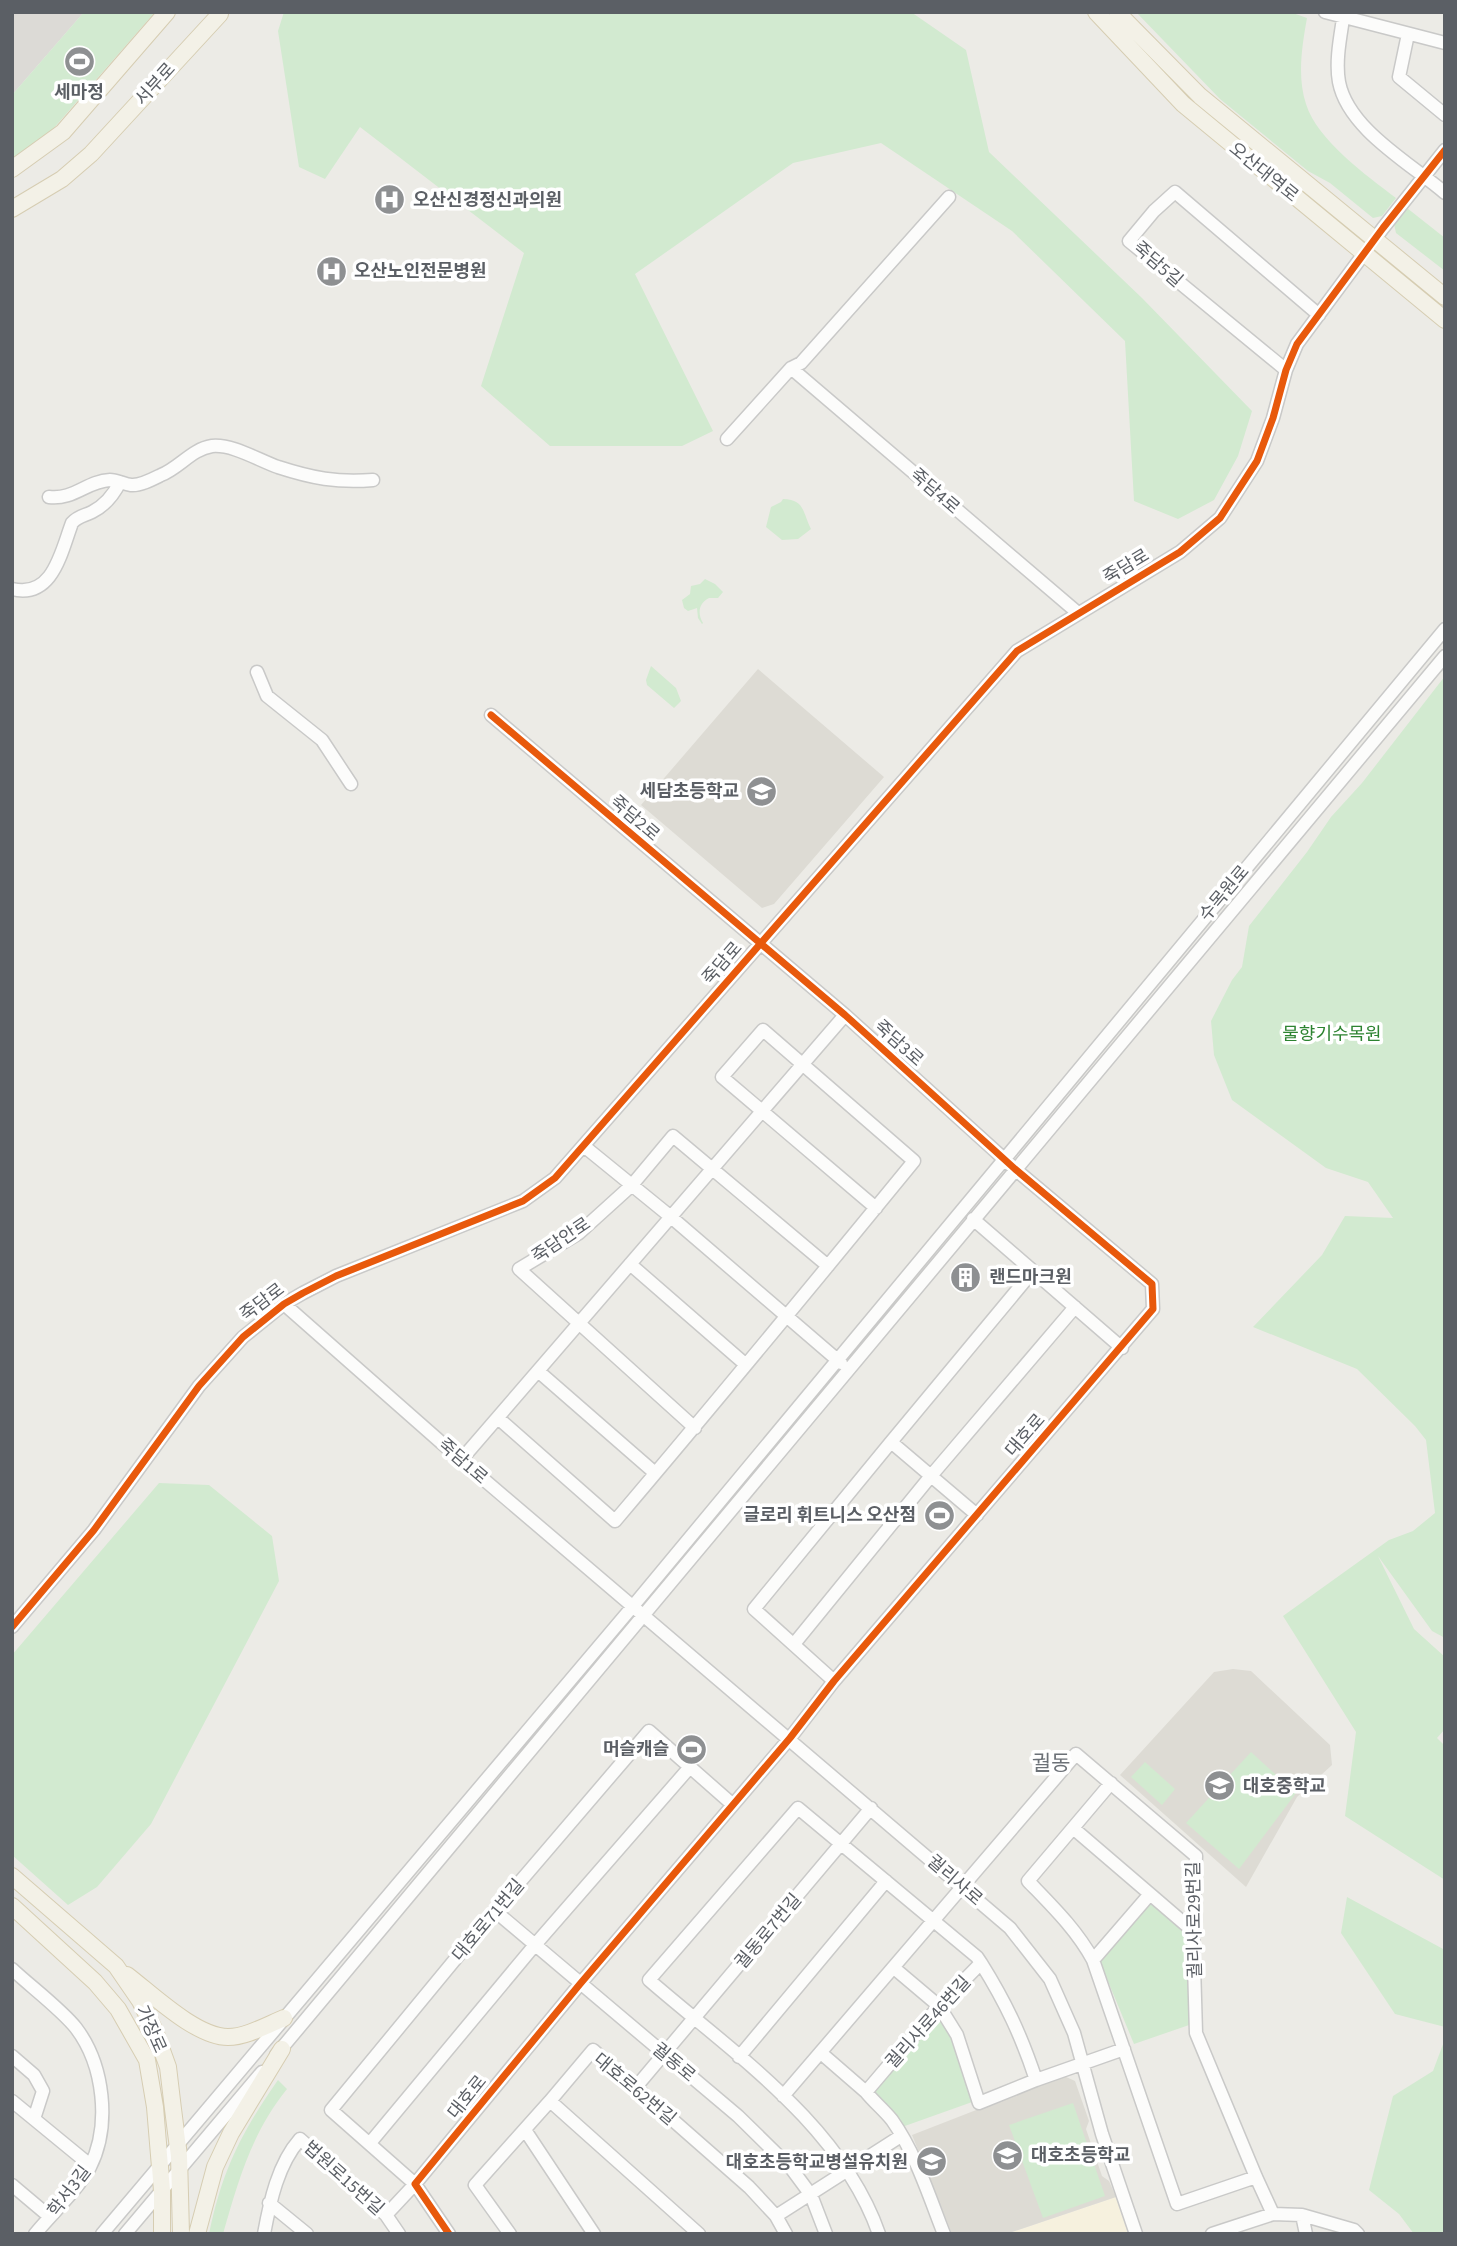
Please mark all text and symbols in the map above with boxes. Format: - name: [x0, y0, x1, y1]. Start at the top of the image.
- sports icon: 세마정: [62, 45, 96, 79]
- street label: 서부로: [129, 58, 181, 111]
- place label: 세마정: [54, 80, 104, 105]
- street label: 오산대역로: [1224, 137, 1304, 208]
- hospital icon: 오산신경정신과의원: [373, 183, 407, 217]
- place label: 오산신경정신과의원: [413, 188, 562, 213]
- street label: 죽담5길: [1127, 236, 1188, 293]
- hospital icon: 오산노인전문병원: [314, 254, 348, 288]
- place label: 오산노인전문병원: [354, 259, 486, 284]
- street label: 죽담4로: [904, 463, 965, 520]
- street label: 죽담로: [1099, 543, 1154, 590]
- school or university icon: 세담초등학교: [745, 774, 779, 808]
- place label: 세담초등학교: [640, 779, 739, 804]
- street label: 죽담2로: [604, 790, 665, 847]
- street label: 수목원로: [1194, 860, 1255, 927]
- street label: 죽담로: [697, 936, 748, 990]
- street label: 죽담3로: [869, 1014, 929, 1072]
- park label: 물향기수목원: [1282, 1022, 1382, 1047]
- street label: 죽담안로: [527, 1212, 596, 1269]
- building icon: 랜드마크원: [949, 1260, 983, 1294]
- place label: 랜드마크원: [989, 1265, 1072, 1290]
- street label: 죽담로: [235, 1277, 290, 1327]
- street label: 대호로: [1000, 1408, 1051, 1462]
- street label: 죽담1로: [432, 1433, 493, 1490]
- sports icon: 글로리 휘트니스 오산점: [922, 1498, 956, 1532]
- place label: 글로리 휘트니스 오산점: [743, 1503, 916, 1528]
- sports icon: 머슬캐슬: [675, 1732, 709, 1766]
- place label: 머슬캐슬: [603, 1737, 669, 1762]
- district label: 궐동: [1032, 1748, 1070, 1778]
- school or university icon: 대호중학교: [1203, 1769, 1237, 1803]
- place label: 대호중학교: [1243, 1774, 1326, 1799]
- street label: 궐리사로: [921, 1849, 988, 1912]
- street label: 궐리사로29번길: [1181, 1861, 1208, 1979]
- street label: 대호로71번길: [446, 1874, 530, 1967]
- street label: 궐동로7번길: [729, 1888, 807, 1974]
- street label: 궐리사로46번길: [880, 1970, 977, 2074]
- street label: 가장로: [129, 2001, 172, 2057]
- street label: 궐동로: [647, 2037, 701, 2088]
- street label: 대호로62번길: [588, 2047, 681, 2131]
- street label: 대호로: [442, 2070, 493, 2124]
- street label: 법원로15번길: [298, 2135, 389, 2221]
- school or university icon: 대호초등학교: [991, 2138, 1025, 2172]
- place label: 대호초등학교: [1031, 2143, 1130, 2168]
- school or university icon: 대호초등학교병설유치원: [914, 2145, 948, 2179]
- place label: 대호초등학교병설유치원: [726, 2150, 908, 2175]
- street label: 학서3길: [42, 2160, 97, 2222]

